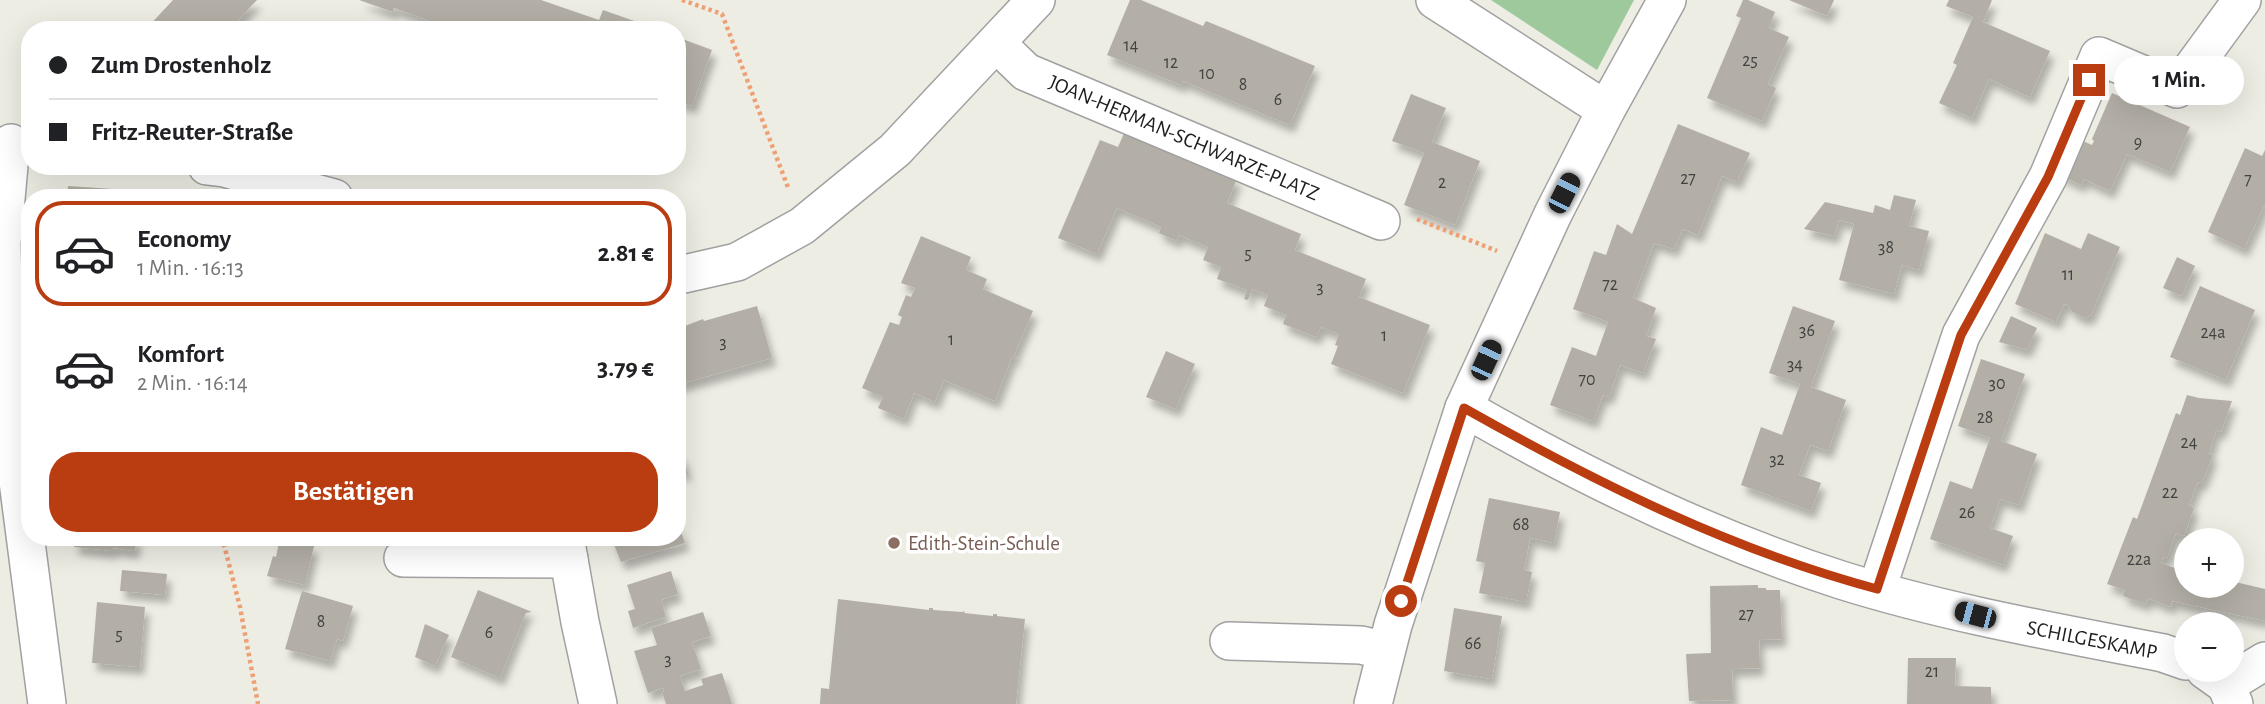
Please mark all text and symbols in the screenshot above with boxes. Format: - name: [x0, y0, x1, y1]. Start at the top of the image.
- house number: 14: [1124, 37, 1139, 55]
- text: Zum Drostenholz: [91, 52, 271, 78]
- house number: 25: [1742, 52, 1758, 70]
- house number: 12: [1164, 54, 1178, 72]
- callout: 1 Min.: [2114, 56, 2243, 104]
- route end: [2073, 64, 2105, 96]
- house number: 10: [1199, 65, 1215, 83]
- text: 1 Min.: [2152, 69, 2206, 92]
- street label: JOAN-HERMAN-SCHWARZE-PLATZ: [1046, 71, 1322, 205]
- house number: 8: [1239, 76, 1247, 94]
- house number: 6: [1274, 91, 1282, 109]
- text: Fritz-Reuter-Straße: [91, 119, 293, 145]
- house number: 9: [2134, 134, 2142, 152]
- car: [1546, 170, 1583, 216]
- house number: 27: [1680, 170, 1696, 188]
- house number: 7: [2244, 171, 2252, 189]
- house number: 2: [1438, 174, 1446, 192]
- icon: car: [53, 222, 116, 285]
- text: Economy: [137, 226, 231, 252]
- house number: 38: [1878, 239, 1894, 257]
- text: 2.81 €: [598, 240, 654, 266]
- house number: 5: [1244, 245, 1252, 263]
- text: 1 Min. · 16:13: [137, 257, 244, 280]
- house number: 11: [2062, 266, 2074, 284]
- house number: 72: [1602, 276, 1618, 294]
- house number: 3: [1316, 279, 1324, 297]
- house number: 36: [1799, 322, 1815, 340]
- house number: 24a: [2200, 324, 2226, 342]
- house number: 1: [1381, 327, 1387, 345]
- house number: 1: [948, 331, 954, 349]
- house number: 3: [719, 334, 727, 352]
- icon: car: [53, 337, 116, 400]
- car: [1468, 337, 1505, 383]
- text: Komfort: [137, 341, 224, 367]
- text: 3.79 €: [597, 355, 654, 381]
- house number: 34: [1787, 356, 1803, 374]
- house number: 70: [1578, 371, 1596, 389]
- text: 2 Min. · 16:14: [137, 372, 248, 395]
- house number: 30: [1989, 375, 2005, 393]
- house number: 28: [1977, 409, 1993, 427]
- house number: 24: [2181, 434, 2198, 452]
- house number: 32: [1769, 451, 1785, 469]
- button: Bestätigen: [49, 452, 658, 532]
- house number: 22: [2162, 484, 2178, 502]
- house number: 26: [1959, 504, 1975, 522]
- house number: 68: [1513, 516, 1530, 534]
- map controls: [2174, 528, 2244, 682]
- button: +: [2174, 528, 2244, 598]
- place label: Edith-Stein-Schule: [908, 533, 1060, 554]
- marker: Edith-Stein-Schule: [886, 535, 902, 551]
- house number: 22a: [2127, 551, 2151, 569]
- route start: [1385, 585, 1417, 617]
- car: [1952, 599, 1999, 631]
- house number: 27: [1738, 606, 1754, 624]
- button: −: [2174, 612, 2244, 682]
- house number: 8: [317, 613, 325, 631]
- street label: SCHILGESKAMP: [2025, 617, 2159, 663]
- house number: 6: [485, 624, 493, 642]
- house number: 5: [115, 626, 123, 644]
- house number: 66: [1465, 635, 1481, 653]
- house number: 3: [664, 651, 672, 669]
- house number: 21: [1925, 663, 1939, 681]

